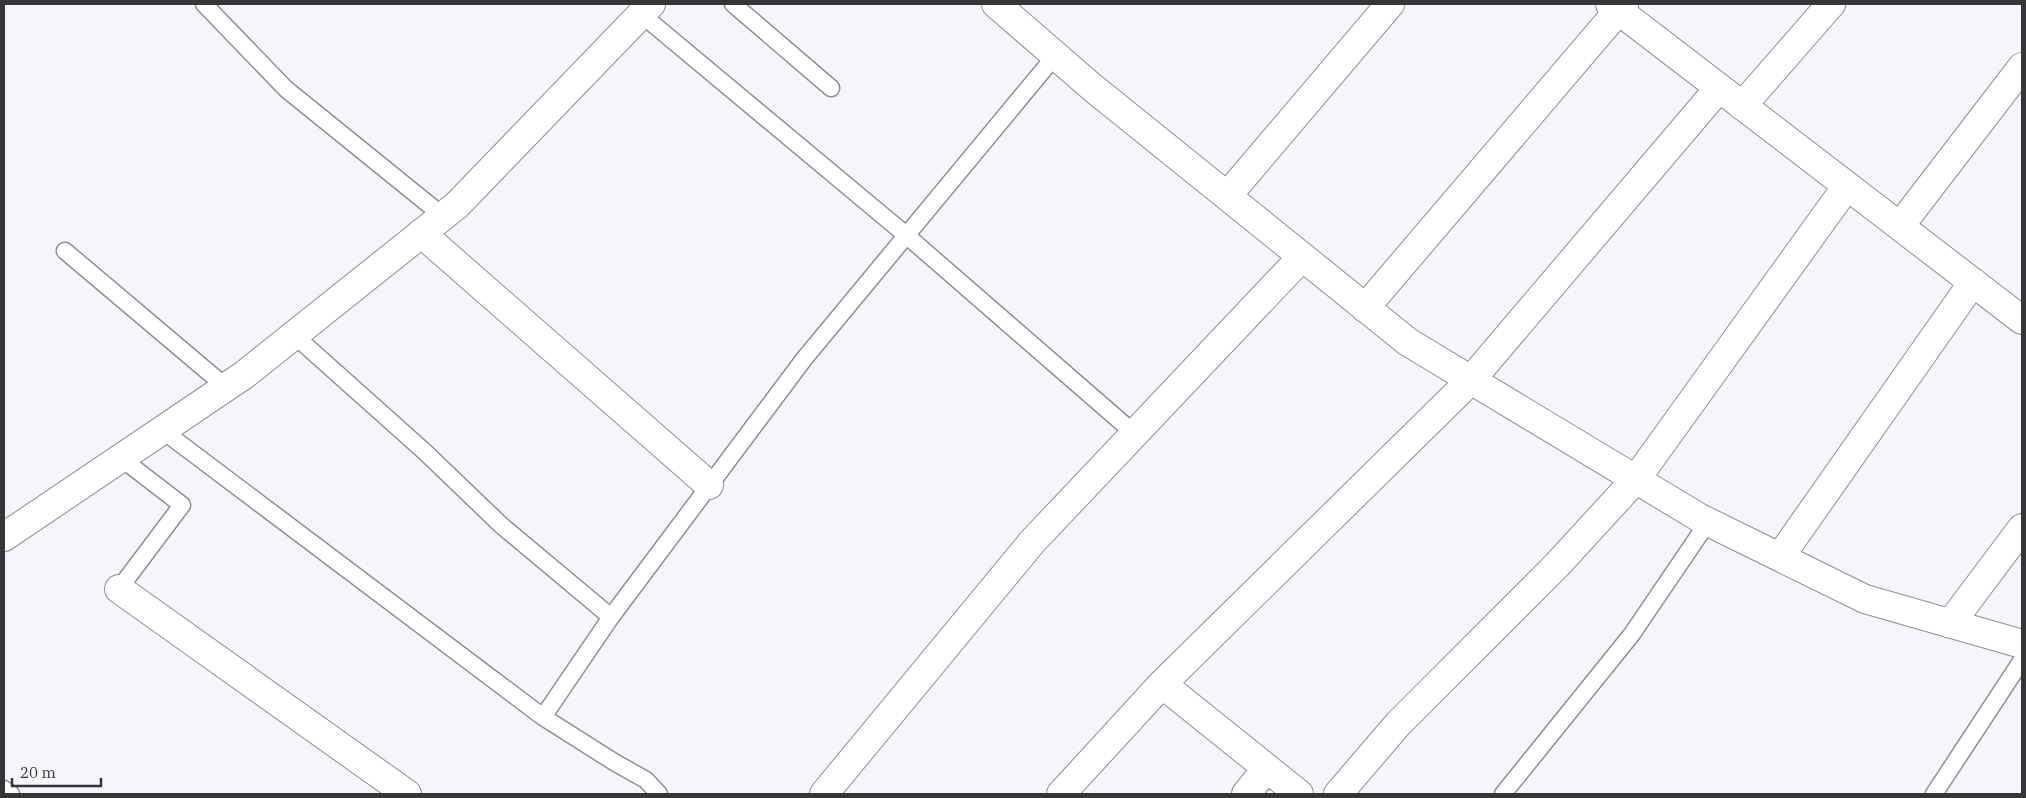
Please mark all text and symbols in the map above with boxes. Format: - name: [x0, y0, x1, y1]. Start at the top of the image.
- scale bar: [12, 756, 101, 788]
- text: 20 m: [20, 763, 56, 782]

